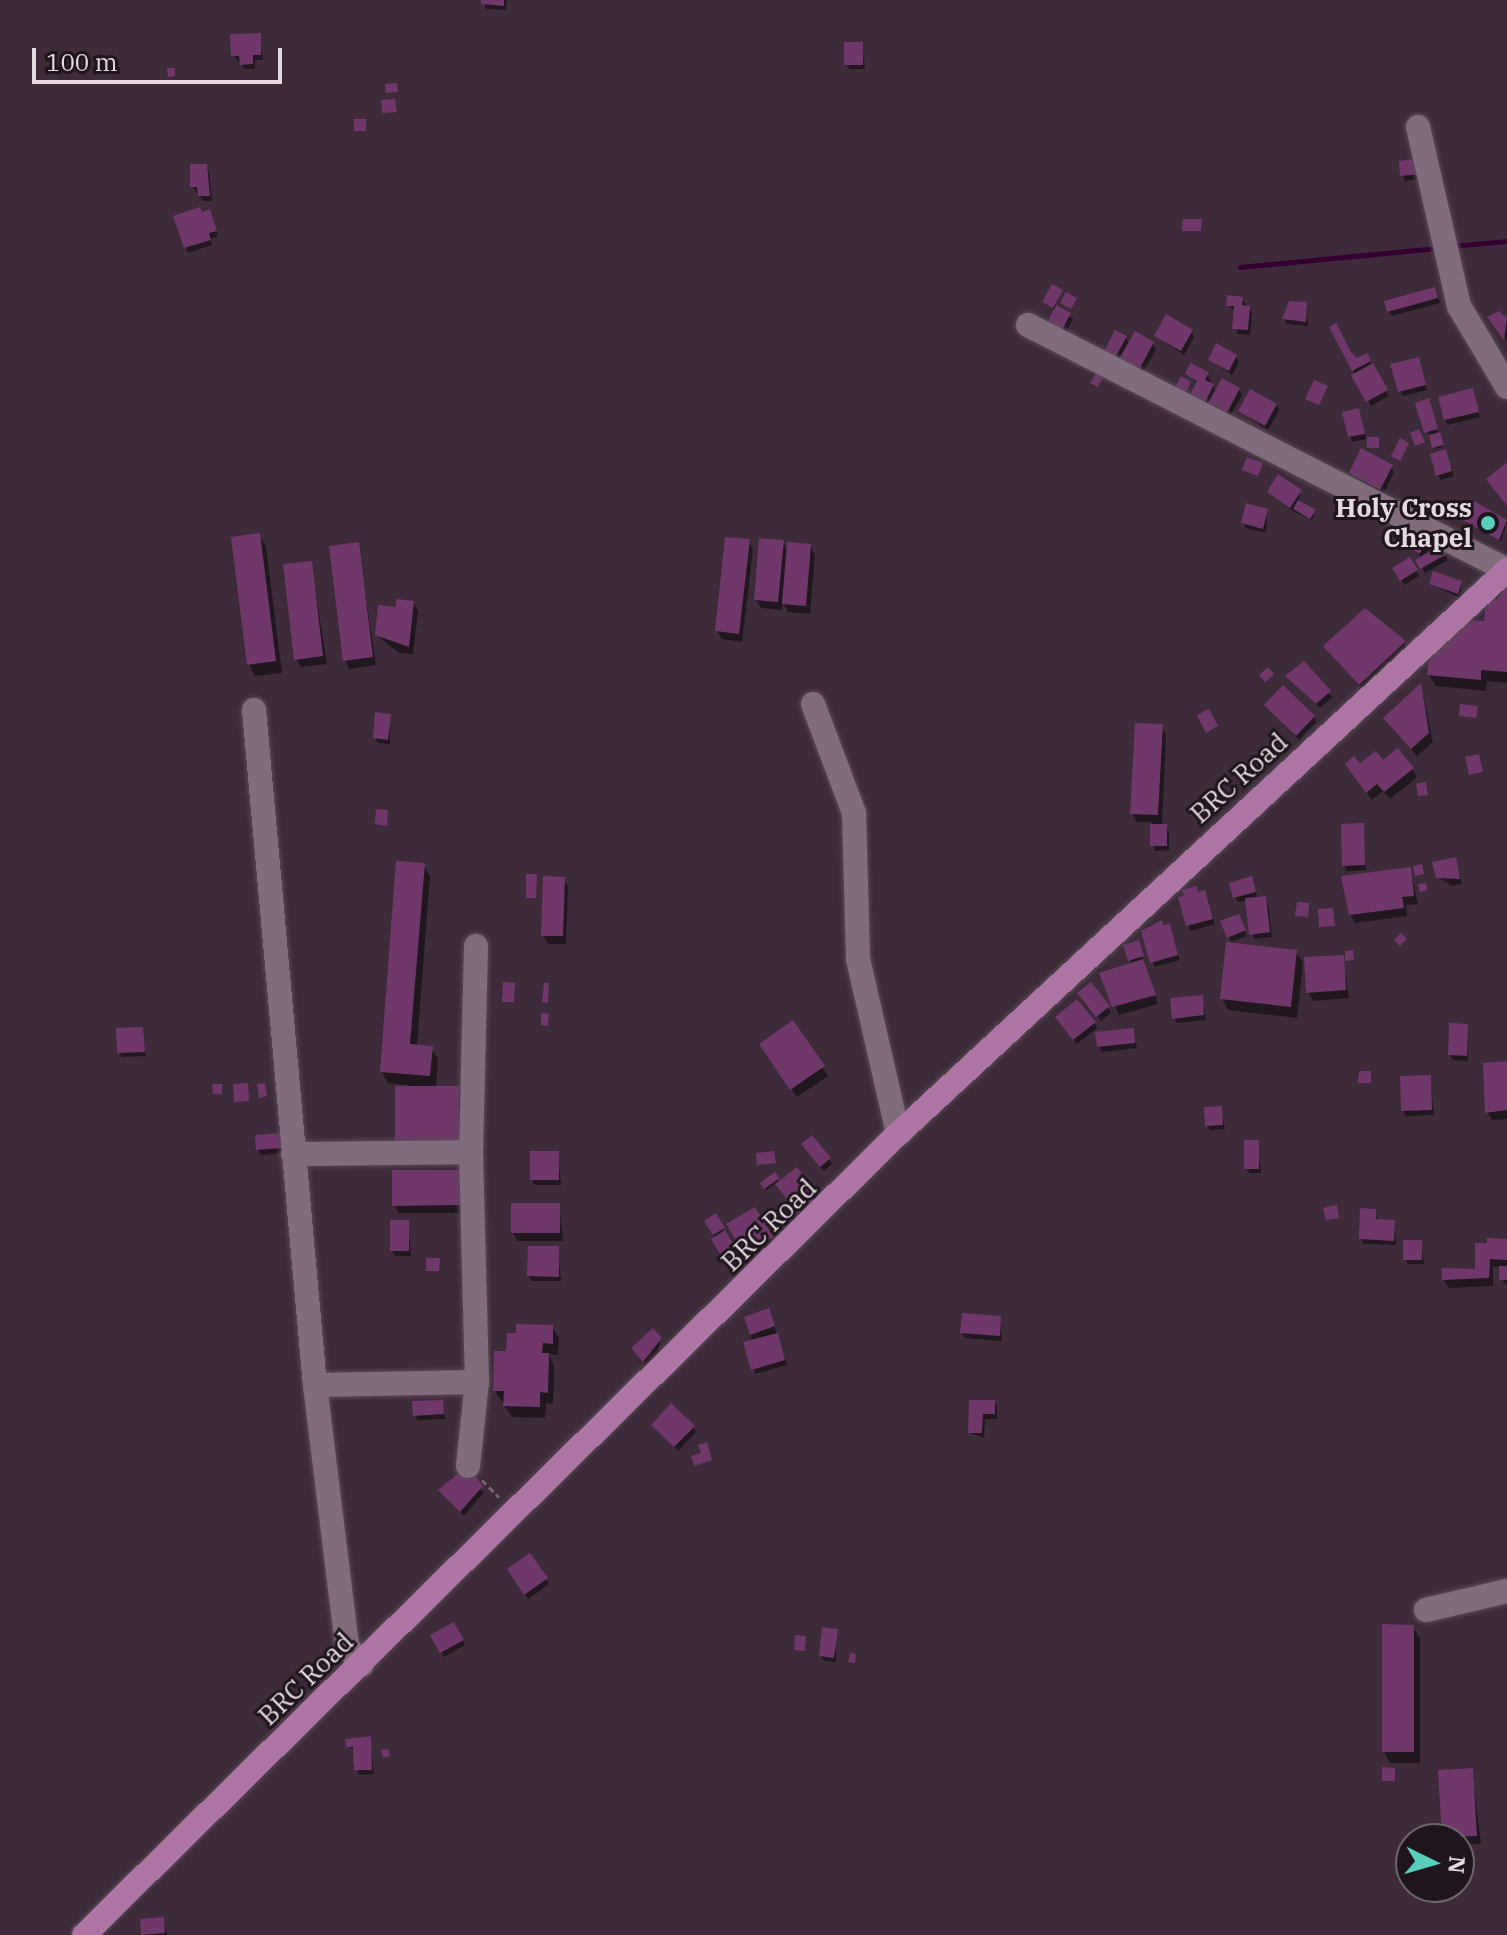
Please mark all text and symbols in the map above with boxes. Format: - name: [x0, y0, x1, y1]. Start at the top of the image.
- scale bar: [36, 32, 286, 82]
- text: 100 m: [46, 46, 118, 78]
- place label: Holy Cross Chapel: [1335, 492, 1472, 554]
- marker: Holy Cross Chapel: [1479, 514, 1497, 532]
- street label: BRC Road: [1184, 726, 1294, 830]
- street label: BRC Road: [715, 1172, 823, 1278]
- street label: BRC Road: [252, 1626, 360, 1732]
- north arrow: [1395, 1823, 1475, 1903]
- text: N: [1442, 1855, 1473, 1875]

